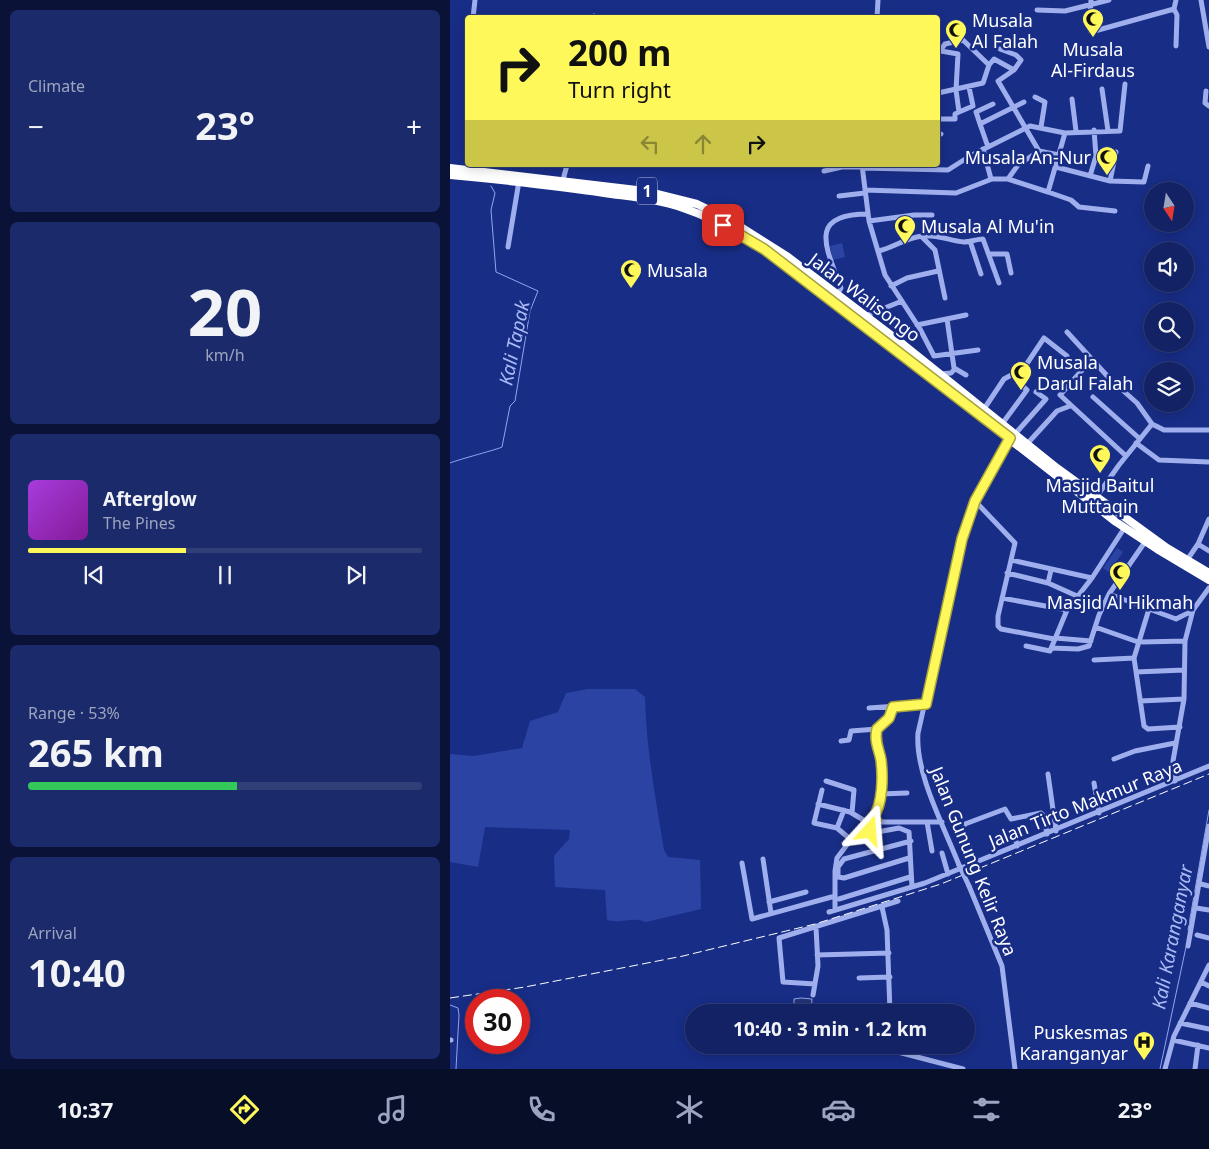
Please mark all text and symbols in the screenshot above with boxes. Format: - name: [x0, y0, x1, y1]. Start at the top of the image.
- mosque icon: Musala Al-Firdaus: [1081, 7, 1105, 38]
- place label: Musala Al Falah: [972, 8, 1038, 53]
- mosque icon: Musala Al Falah: [944, 18, 968, 49]
- text: 200 m: [568, 29, 671, 76]
- icon: right: [485, 35, 550, 100]
- place label: Musala Al-Firdaus: [1051, 37, 1135, 82]
- text: Turn right: [568, 74, 671, 104]
- text: Climate: [28, 75, 85, 97]
- text: 23°: [195, 99, 255, 151]
- text: −: [28, 107, 44, 145]
- text: +: [406, 107, 422, 145]
- icon: left: [636, 130, 664, 158]
- icon: ahead: [689, 130, 717, 158]
- icon: right: [742, 130, 770, 158]
- place label: Musala An-Nur: [965, 145, 1092, 169]
- mosque icon: Musala An-Nur: [1095, 145, 1119, 176]
- road number: 1: [637, 178, 657, 205]
- north arrow: [1144, 182, 1194, 232]
- map controls: [1144, 182, 1194, 412]
- pin: [702, 204, 744, 246]
- icon: arrive: [709, 211, 737, 239]
- mosque icon: Musala Al Mu'in: [893, 214, 917, 245]
- place label: Musala Al Mu'in: [921, 214, 1055, 238]
- button: sound: [1144, 242, 1194, 292]
- street label: Jalan Walisongo: [803, 246, 926, 347]
- mosque icon: Musala: [619, 258, 643, 289]
- place label: Musala: [647, 258, 708, 282]
- text: 20: [188, 267, 262, 355]
- water label: Kali Tapak: [492, 298, 536, 388]
- button: search: [1144, 302, 1194, 352]
- text: km/h: [205, 344, 245, 366]
- place label: Musala Darul Falah: [1037, 350, 1133, 395]
- mosque icon: Musala Darul Falah: [1009, 360, 1033, 391]
- button: layers: [1144, 362, 1194, 412]
- mosque icon: Masjid Baitul Muttaqin: [1088, 443, 1112, 474]
- place label: Masjid Baitul Muttaqin: [1046, 473, 1154, 518]
- text: Afterglow: [103, 486, 197, 512]
- text: The Pines: [103, 512, 175, 534]
- mosque icon: Masjid Al Hikmah: [1108, 560, 1132, 591]
- icon: previous: [80, 561, 108, 589]
- icon: pause: [211, 561, 239, 589]
- icon: next: [342, 561, 370, 589]
- place label: Masjid Al Hikmah: [1047, 590, 1193, 614]
- text: Range · 53%: [28, 702, 120, 724]
- text: 265 km: [28, 726, 164, 778]
- street label: Jalan Tirto Makmur Raya: [983, 753, 1185, 854]
- street label: Jalan Gunung Kelir Raya: [924, 761, 1023, 959]
- position arrow: [843, 804, 895, 856]
- water label: Kali Karanganyar: [1145, 861, 1199, 1011]
- text: Arrival: [28, 922, 77, 944]
- text: 10:40: [28, 946, 126, 998]
- speed limit sign: 30: [465, 989, 530, 1054]
- text: 10:40 · 3 min · 1.2 km: [733, 1016, 927, 1042]
- place label: Puskesmas Karanganyar: [1019, 1020, 1129, 1065]
- hospital icon: Puskesmas Karanganyar: [1132, 1030, 1156, 1061]
- icon: directions: [227, 1092, 262, 1127]
- icon: music: [375, 1092, 410, 1127]
- icon: phone: [524, 1092, 559, 1127]
- icon: climate: [672, 1092, 707, 1127]
- icon: car: [821, 1092, 856, 1127]
- icon: filters: [969, 1092, 1004, 1127]
- text: 10:37: [57, 1094, 113, 1124]
- text: 23°: [1118, 1094, 1152, 1124]

